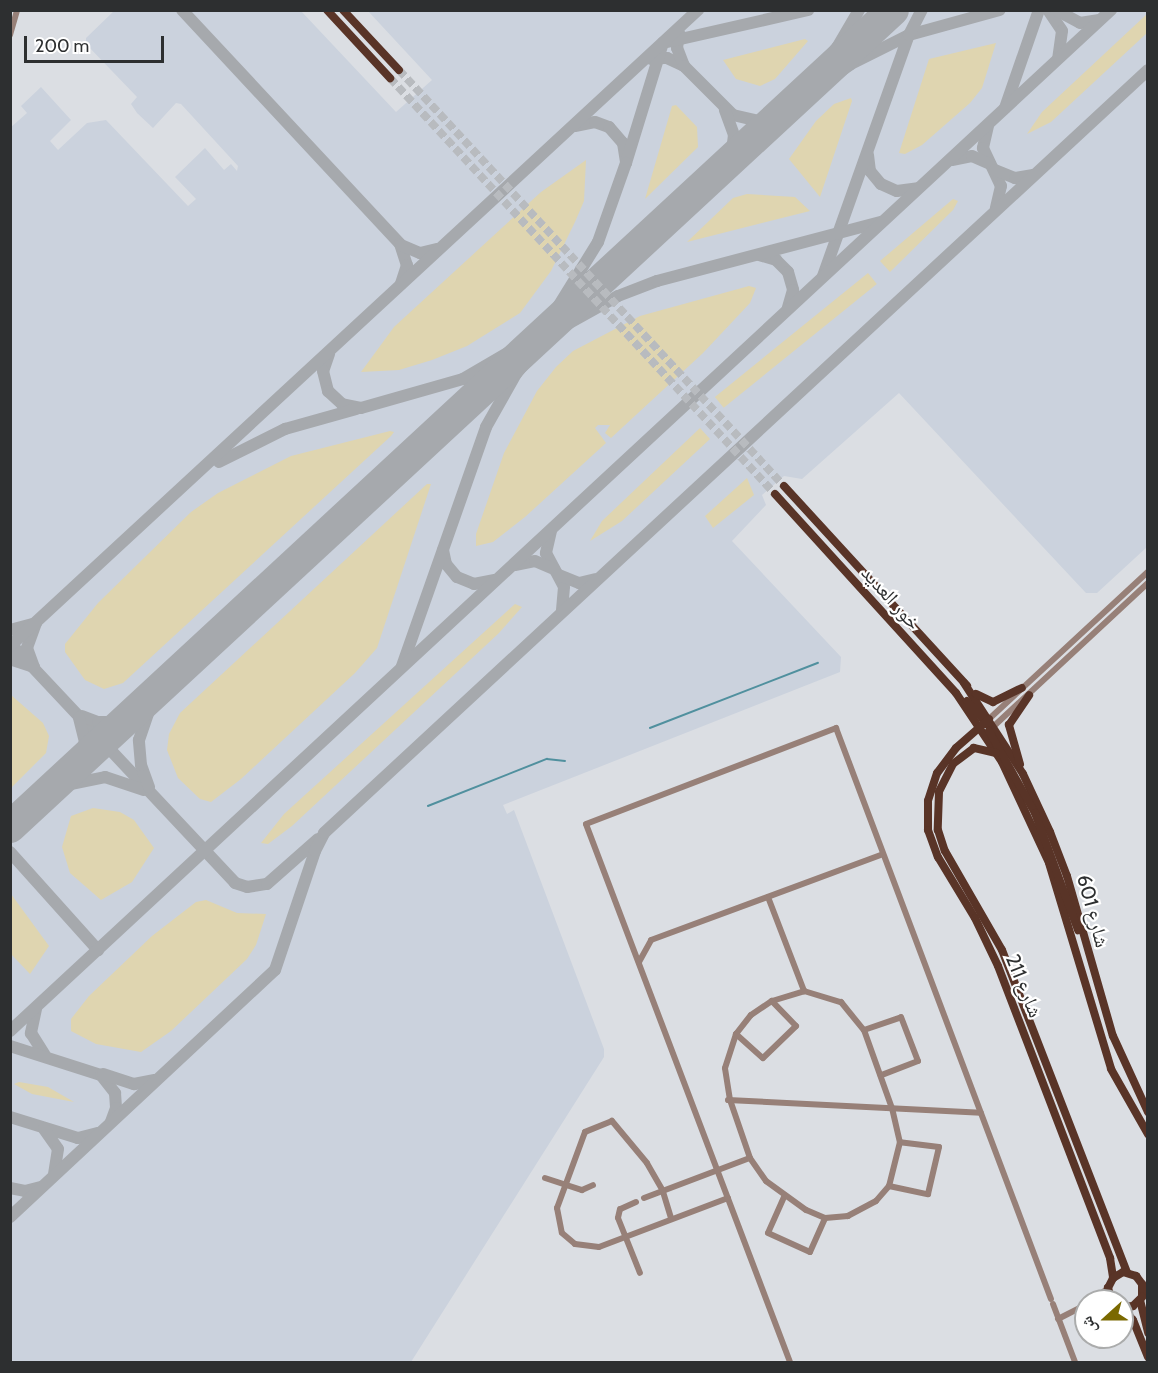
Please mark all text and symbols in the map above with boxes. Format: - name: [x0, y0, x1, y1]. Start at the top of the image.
- scale bar: [27, 24, 166, 62]
- text: 200 m: [35, 35, 89, 57]
- street label: خور العديد: [856, 561, 926, 635]
- street label: شارع 601: [1072, 872, 1114, 950]
- street label: شارع 211: [1001, 951, 1047, 1021]
- north arrow: [1074, 1289, 1134, 1349]
- text: ش: [1077, 1314, 1101, 1336]

